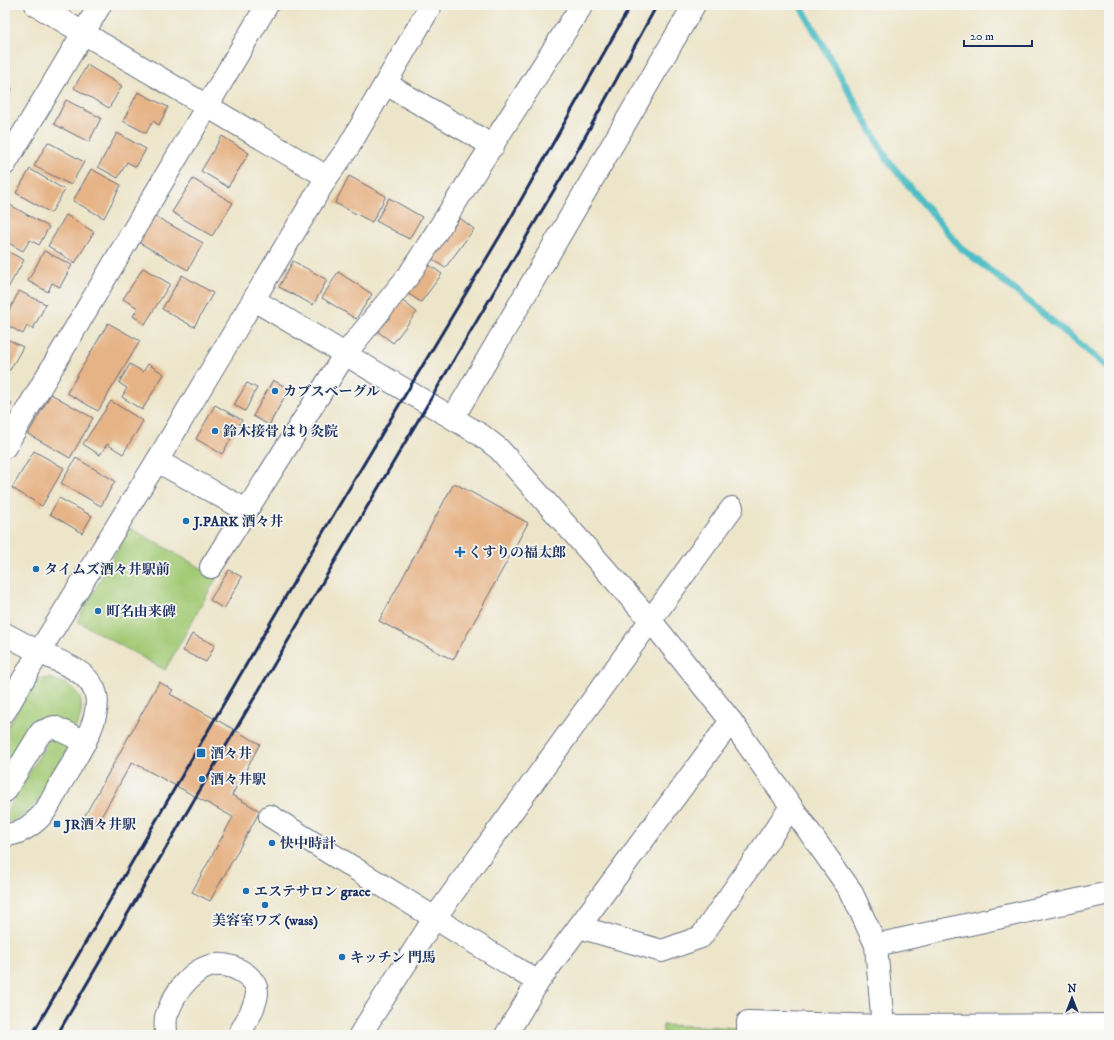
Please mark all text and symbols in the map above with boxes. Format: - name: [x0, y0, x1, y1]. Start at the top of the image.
- scale bar: [964, 22, 1032, 48]
- text: 20 m: [970, 29, 994, 44]
- place label: カブスベーグル: [283, 383, 380, 401]
- marker: カブスベーグル: [270, 386, 280, 396]
- place label: 鈴木接骨 はり灸院: [223, 423, 338, 441]
- marker: 鈴木接骨 はり灸院: [210, 426, 220, 436]
- place label: J.PARK 酒々井: [192, 513, 283, 531]
- marker: J.PARK 酒々井: [181, 516, 191, 526]
- place label: くすりの福太郎: [468, 544, 566, 562]
- marker: くすりの福太郎: [455, 547, 465, 557]
- place label: タイムズ酒々井駅前: [44, 561, 170, 579]
- marker: タイムズ酒々井駅前: [31, 564, 41, 574]
- place label: 町名由来碑: [106, 603, 176, 621]
- marker: 町名由来碑: [93, 606, 103, 616]
- place label: 酒々井: [210, 745, 252, 763]
- marker: 酒々井: [195, 747, 207, 759]
- place label: 酒々井駅: [210, 771, 266, 789]
- marker: 酒々井駅: [197, 774, 207, 784]
- place label: JR酒々井駅: [63, 816, 136, 834]
- marker: JR酒々井駅: [52, 819, 62, 829]
- place label: 快中時計: [280, 835, 336, 853]
- marker: 快中時計: [267, 838, 277, 848]
- place label: エステサロン grace: [254, 883, 371, 901]
- marker: エステサロン grace: [241, 886, 251, 896]
- marker: 美容室ワズ (wass): [260, 900, 270, 910]
- place label: 美容室ワズ (wass): [212, 912, 318, 930]
- place label: キッチン 門馬: [350, 949, 436, 967]
- marker: キッチン 門馬: [337, 952, 347, 962]
- north arrow: [1052, 978, 1092, 1018]
- text: N: [1067, 982, 1077, 996]

